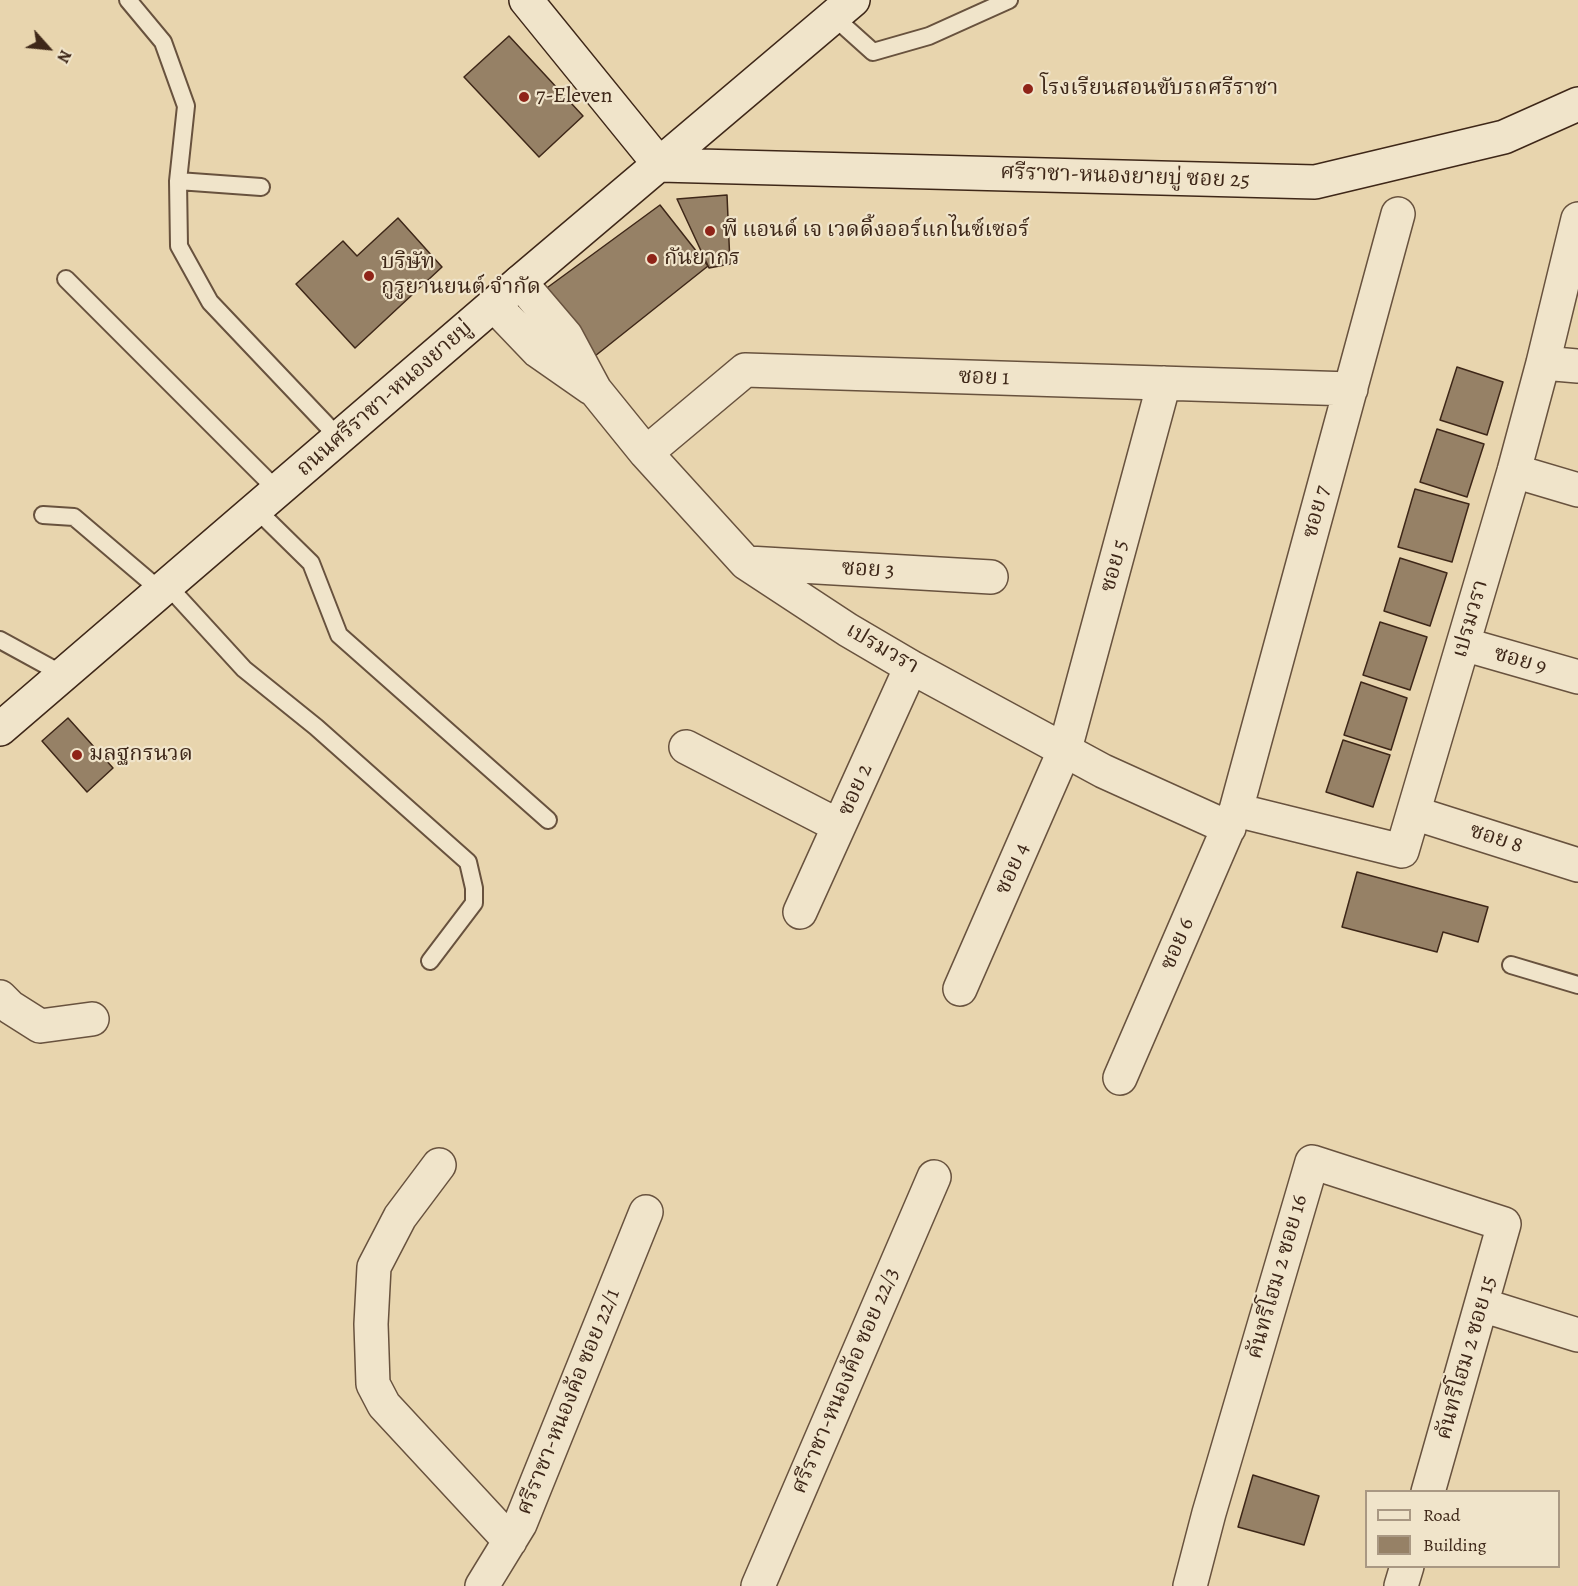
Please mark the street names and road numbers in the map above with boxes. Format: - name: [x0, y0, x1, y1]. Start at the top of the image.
- street label: ศรีราชา-หนองยายบู่ ซอย 25: [1000, 159, 1250, 195]
- street label: ถนนศรีราชา-หนองยายบู่: [292, 315, 478, 483]
- street label: ซอย 1: [958, 364, 1010, 392]
- street label: ซอย 7: [1297, 483, 1337, 541]
- street label: ซอย 5: [1095, 537, 1135, 595]
- street label: ซอย 3: [841, 555, 895, 585]
- street label: เปรมวรา: [1447, 577, 1495, 661]
- street label: เปรมวรา: [841, 618, 923, 680]
- street label: ซอย 9: [1491, 641, 1549, 681]
- street label: ซอย 2: [833, 760, 879, 820]
- street label: ซอย 8: [1466, 818, 1526, 860]
- street label: ซอย 4: [990, 839, 1036, 899]
- street label: ซอย 6: [1155, 914, 1201, 974]
- street label: คันทรีโฮม 2 ซอย 16: [1242, 1192, 1314, 1362]
- street label: ศรีราชา-หนองค้อ ซอย 22/3: [786, 1264, 906, 1498]
- street label: คันทรีโฮม 2 ซอย 15: [1431, 1273, 1503, 1443]
- street label: ศรีราชา-หนองค้อ ซอย 22/1: [512, 1285, 626, 1519]

